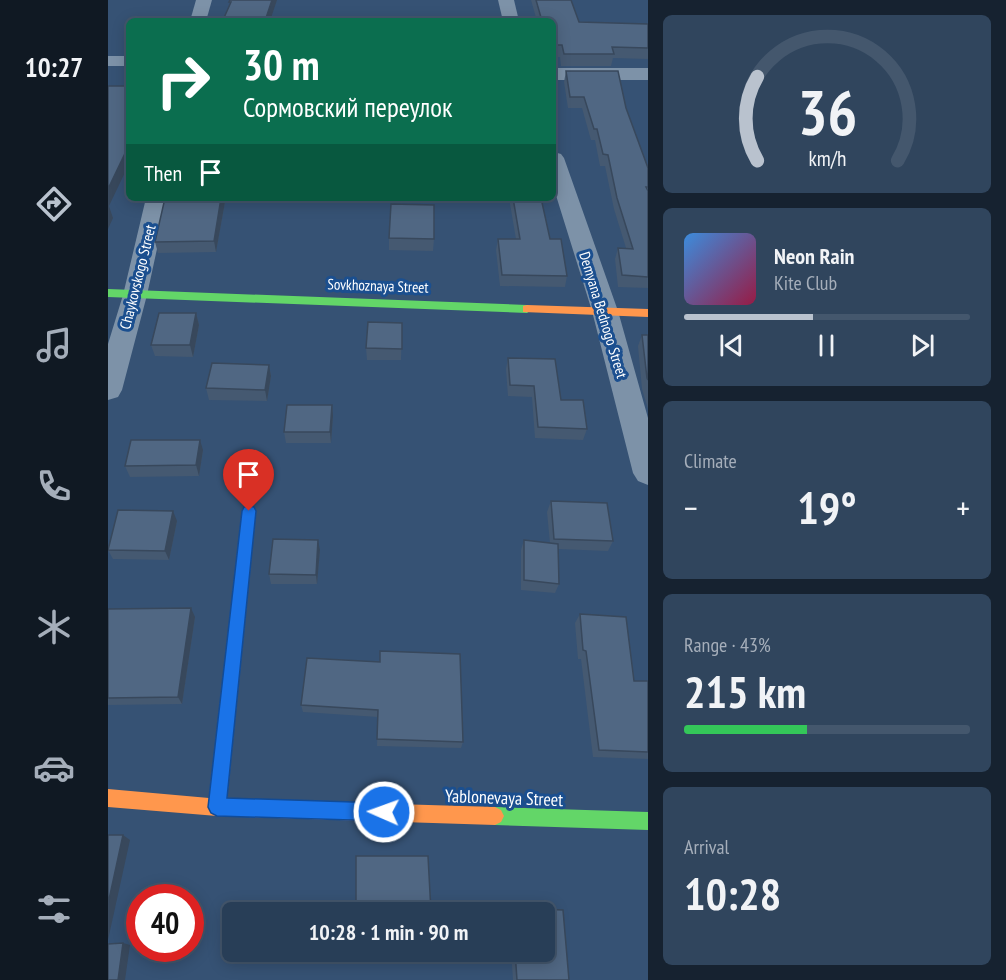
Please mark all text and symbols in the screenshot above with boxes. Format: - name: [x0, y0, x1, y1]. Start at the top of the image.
- text: 30 m: [243, 37, 320, 92]
- icon: right: [144, 42, 222, 120]
- text: 10:27: [25, 50, 83, 84]
- text: 36: [797, 71, 857, 152]
- text: Сормовский переулок: [243, 90, 452, 124]
- text: km/h: [808, 144, 846, 172]
- icon: arrive: [194, 156, 227, 189]
- text: Then: [144, 159, 182, 187]
- icon: directions: [33, 183, 75, 225]
- street label: Chaykovskogo Street: [115, 223, 160, 331]
- text: Neon Rain: [774, 242, 854, 270]
- street label: Demyana Bednogo Street: [575, 249, 632, 380]
- text: Kite Club: [774, 270, 837, 296]
- street label: Sovkhoznaya Street: [327, 274, 429, 297]
- icon: music: [33, 324, 75, 366]
- icon: previous: [715, 329, 748, 362]
- icon: pause: [810, 329, 843, 362]
- icon: next: [906, 329, 939, 362]
- text: Climate: [684, 448, 737, 474]
- pin: [223, 449, 274, 511]
- icon: arrive: [232, 458, 265, 491]
- icon: phone: [33, 465, 75, 507]
- text: 19°: [797, 478, 857, 536]
- text: −: [684, 486, 698, 529]
- text: +: [956, 486, 970, 529]
- icon: climate: [33, 606, 75, 648]
- text: Range · 43%: [684, 632, 771, 658]
- text: 215 km: [684, 662, 806, 720]
- icon: car: [33, 747, 75, 789]
- position arrow: [352, 780, 416, 844]
- street label: Yablonevaya Street: [444, 784, 564, 811]
- text: Arrival: [684, 834, 729, 860]
- text: 10:28: [684, 864, 781, 922]
- speed limit sign: 40: [126, 884, 204, 962]
- icon: filters: [33, 888, 75, 930]
- text: 10:28 · 1 min · 90 m: [309, 918, 468, 946]

